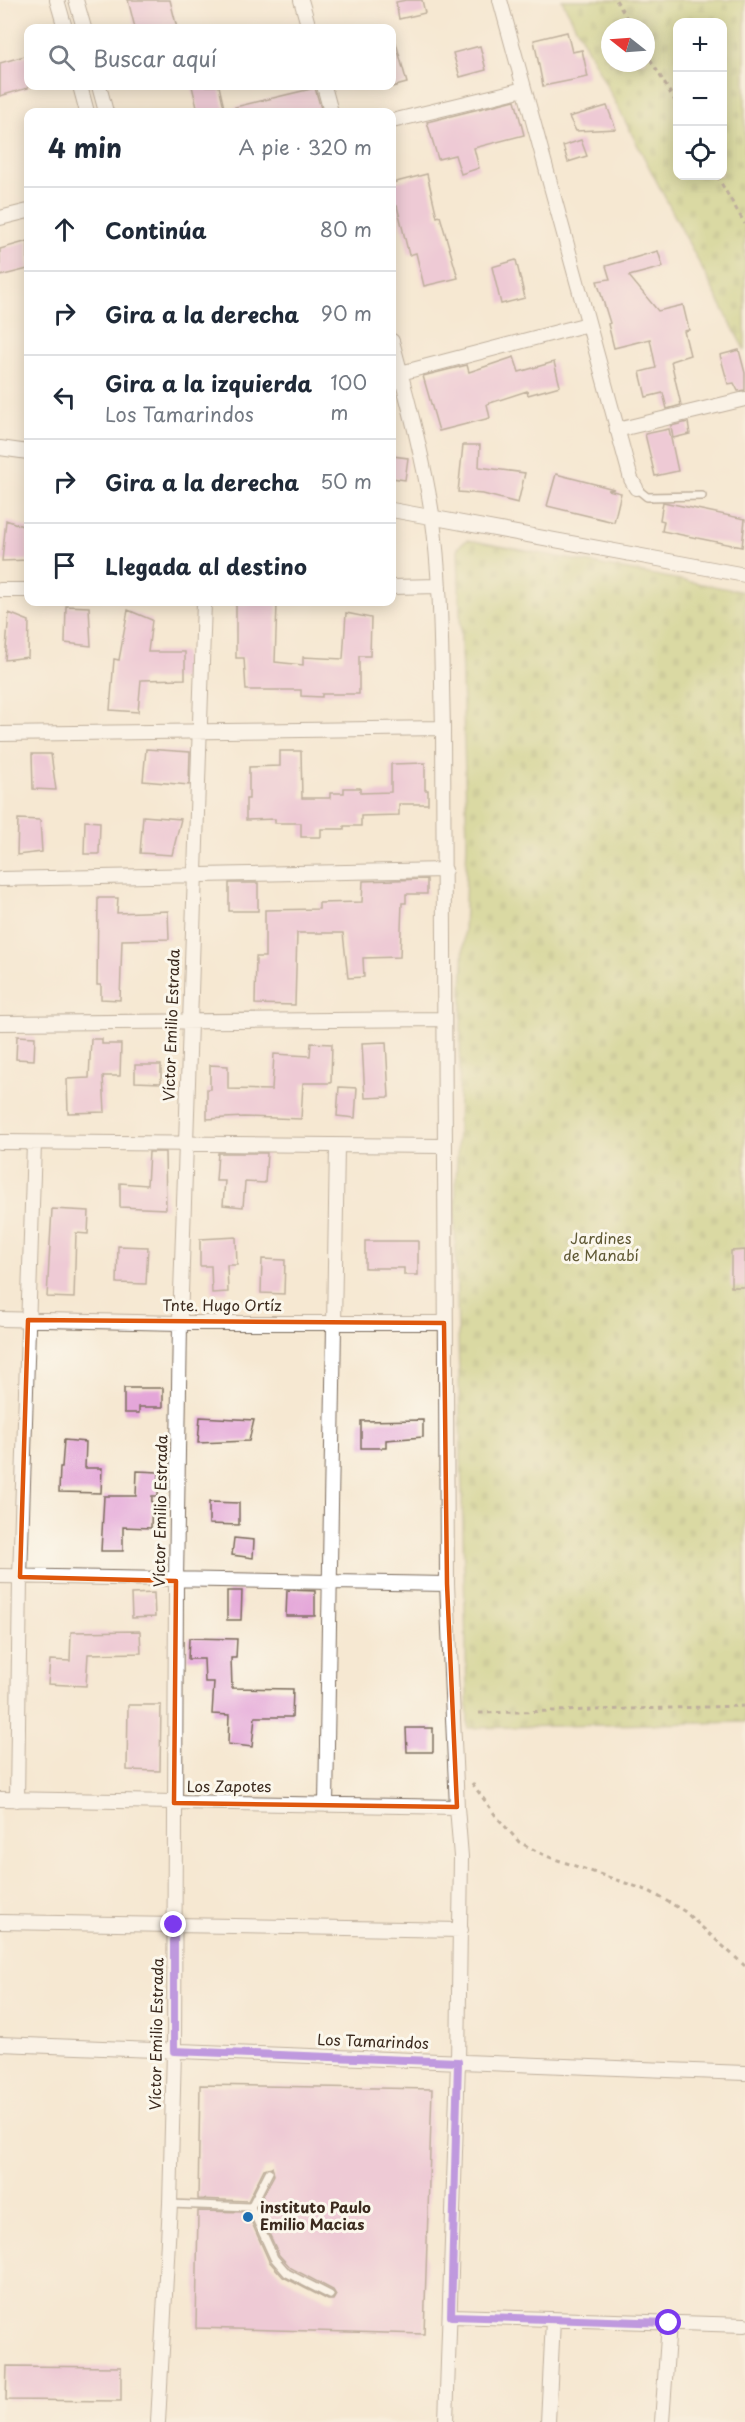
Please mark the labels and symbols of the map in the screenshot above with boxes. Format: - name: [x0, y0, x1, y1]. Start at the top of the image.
- north arrow: [601, 18, 655, 72]
- street label: Víctor Emilio Estrada: [156, 948, 185, 1102]
- park label: Jardines de Manabí: [563, 1226, 640, 1266]
- street label: Tnte. Hugo Ortíz: [162, 1293, 282, 1316]
- street label: Víctor Emilio Estrada: [147, 1434, 172, 1587]
- street label: Los Zapotes: [187, 1774, 271, 1797]
- route end: [160, 1911, 186, 1937]
- street label: Víctor Emilio Estrada: [143, 1957, 168, 2110]
- street label: Los Tamarindos: [317, 2027, 429, 2054]
- place label: instituto Paulo Emilio Macias: [260, 2195, 371, 2235]
- marker: instituto Paulo Emilio Macias: [241, 2210, 255, 2224]
- route start: [655, 2309, 681, 2335]

